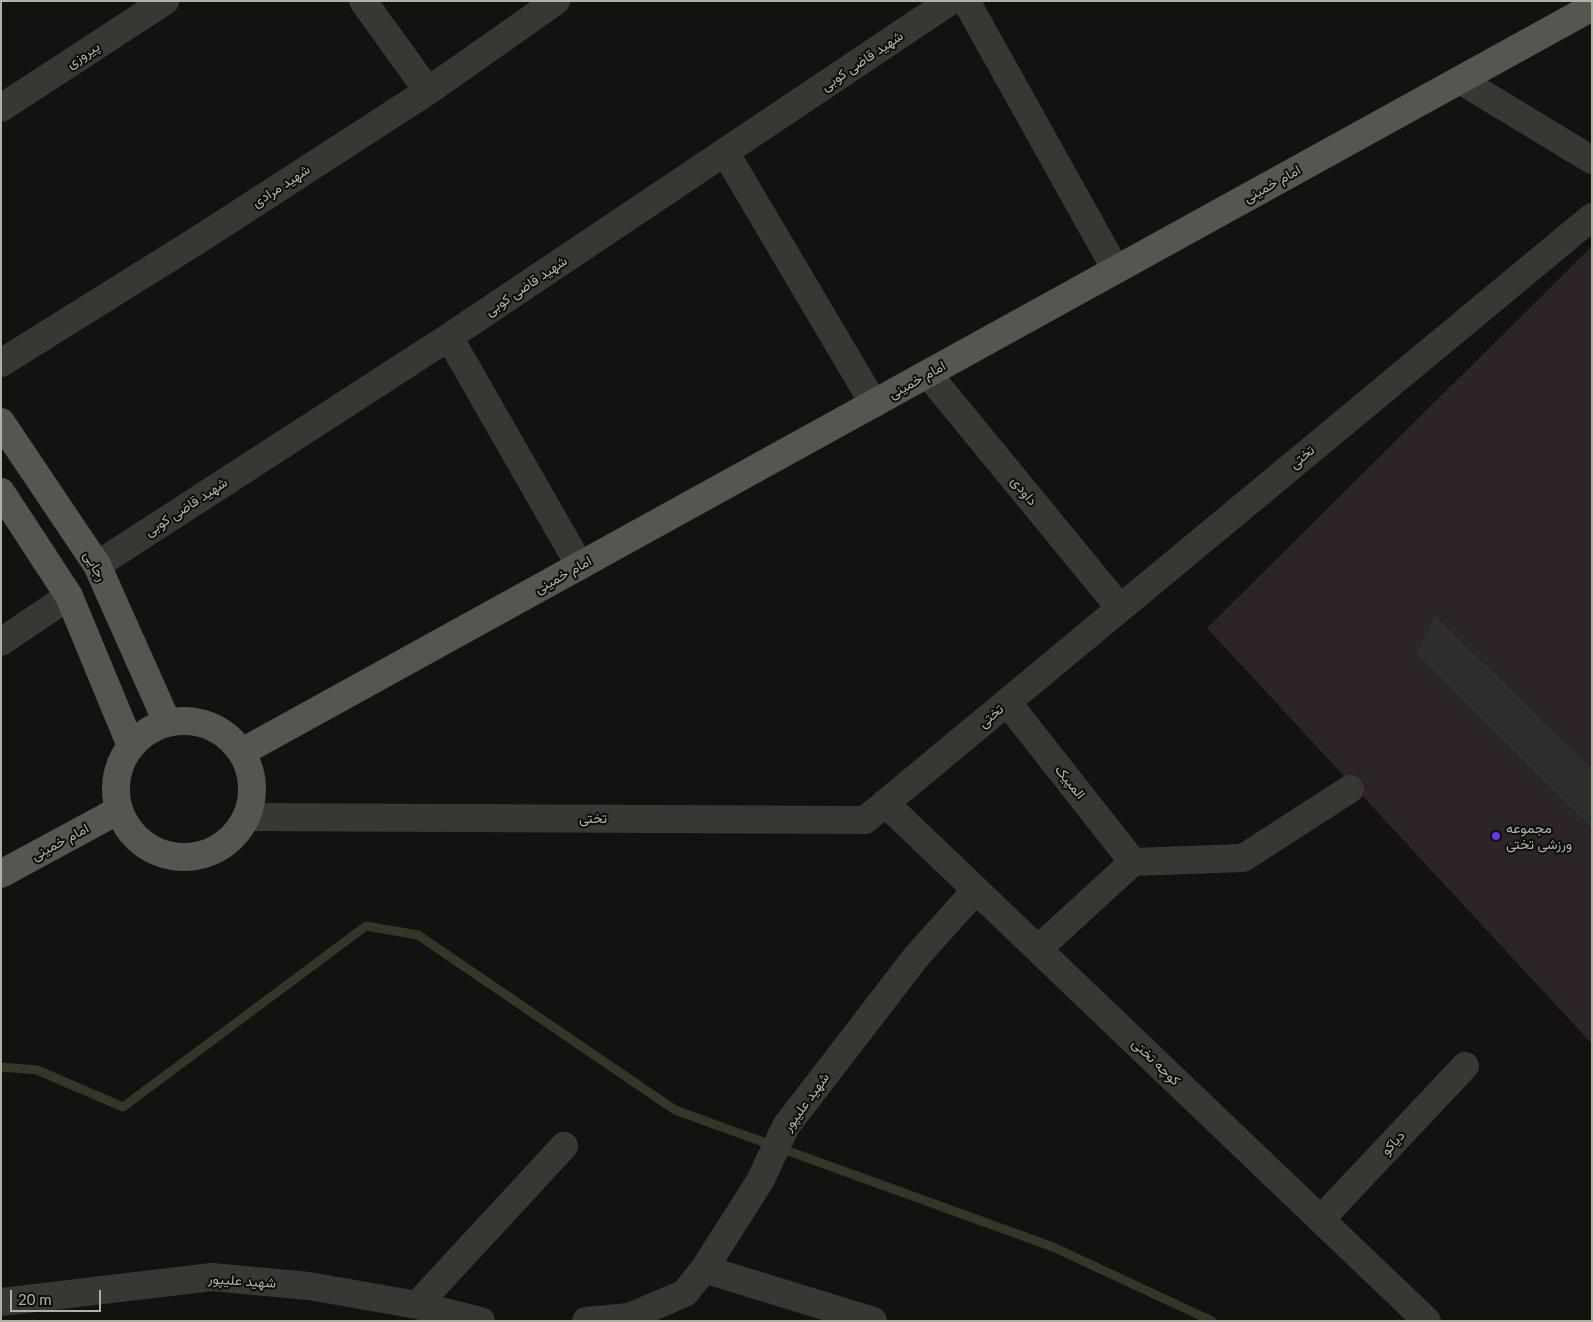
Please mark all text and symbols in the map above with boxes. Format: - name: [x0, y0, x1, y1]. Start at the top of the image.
- street label: شهید قاضی کوبی: [818, 27, 906, 95]
- street label: پیروزی: [63, 38, 103, 72]
- street label: شهید مرادی: [249, 161, 313, 211]
- street label: امام خمینی: [1241, 161, 1303, 207]
- street label: شهید قاضی کوبی: [482, 252, 570, 320]
- street label: امام خمینی: [886, 357, 948, 403]
- street label: تختی: [1286, 442, 1318, 472]
- street label: داودی: [1007, 473, 1041, 509]
- street label: شهید قاضی کوبی: [141, 474, 231, 540]
- street label: رجایی: [80, 548, 110, 584]
- street label: امام خمینی: [532, 552, 594, 598]
- street label: تختی: [975, 701, 1007, 731]
- street label: المپیک: [1051, 762, 1089, 802]
- street label: تختی: [579, 810, 607, 826]
- street label: امام خمینی: [28, 820, 92, 864]
- place label: مجموعه ورزشی تختی: [1506, 820, 1572, 852]
- marker: مجموعه ورزشی تختی: [1490, 830, 1502, 842]
- street label: کوچه تختی: [1128, 1035, 1184, 1089]
- street label: شهید علیپور: [779, 1069, 833, 1135]
- street label: دیاکو: [1378, 1127, 1408, 1159]
- street label: شهید علیپور: [207, 1270, 277, 1292]
- scale bar: [12, 1280, 104, 1312]
- text: 20 m: [18, 1290, 52, 1308]

